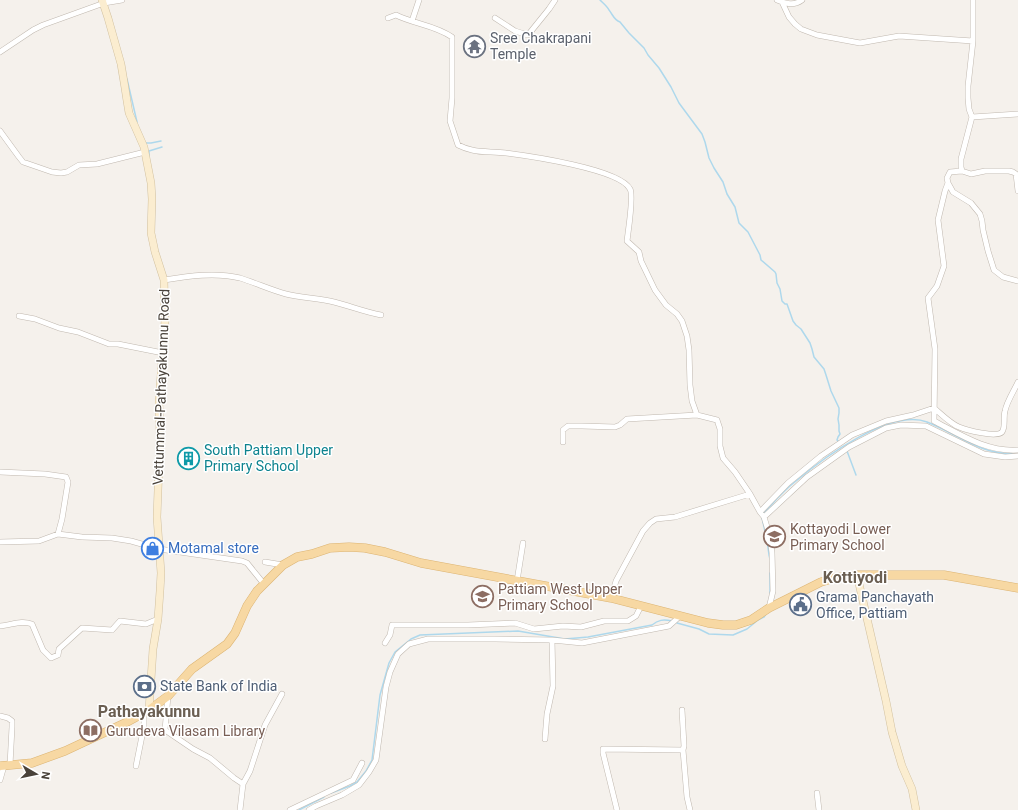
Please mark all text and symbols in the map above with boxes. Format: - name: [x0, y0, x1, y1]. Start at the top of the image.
- place label: Sree Chakrapani Temple: [490, 30, 591, 62]
- temple icon: Sree Chakrapani Temple: [461, 33, 487, 59]
- street label: Vettummal-Pathayakunnu Road: [150, 289, 172, 485]
- place label: South Pattiam Upper Primary School: [204, 442, 333, 474]
- building icon: South Pattiam Upper Primary School: [176, 445, 202, 471]
- place label: Kottayodi Lower Primary School: [790, 521, 891, 553]
- school or university icon: Kottayodi Lower Primary School: [762, 524, 788, 550]
- shop icon: Motamal store: [140, 535, 166, 561]
- place label: Motamal store: [168, 540, 259, 556]
- district label: Kottiyodi: [823, 568, 887, 587]
- place label: Pattiam West Upper Primary School: [498, 581, 622, 613]
- school or university icon: Pattiam West Upper Primary School: [470, 584, 496, 610]
- place label: Grama Panchayath Office, Pattiam: [816, 589, 934, 621]
- public building icon: Grama Panchayath Office, Pattiam: [788, 592, 814, 618]
- bank icon: State Bank of India: [132, 673, 158, 699]
- place label: State Bank of India: [160, 678, 277, 694]
- district label: Pathayakunnu: [98, 702, 200, 721]
- library icon: Gurudeva Vilasam Library: [78, 718, 104, 744]
- place label: Gurudeva Vilasam Library: [106, 723, 265, 739]
- north arrow: [16, 754, 56, 794]
- text: N: [38, 771, 52, 781]

